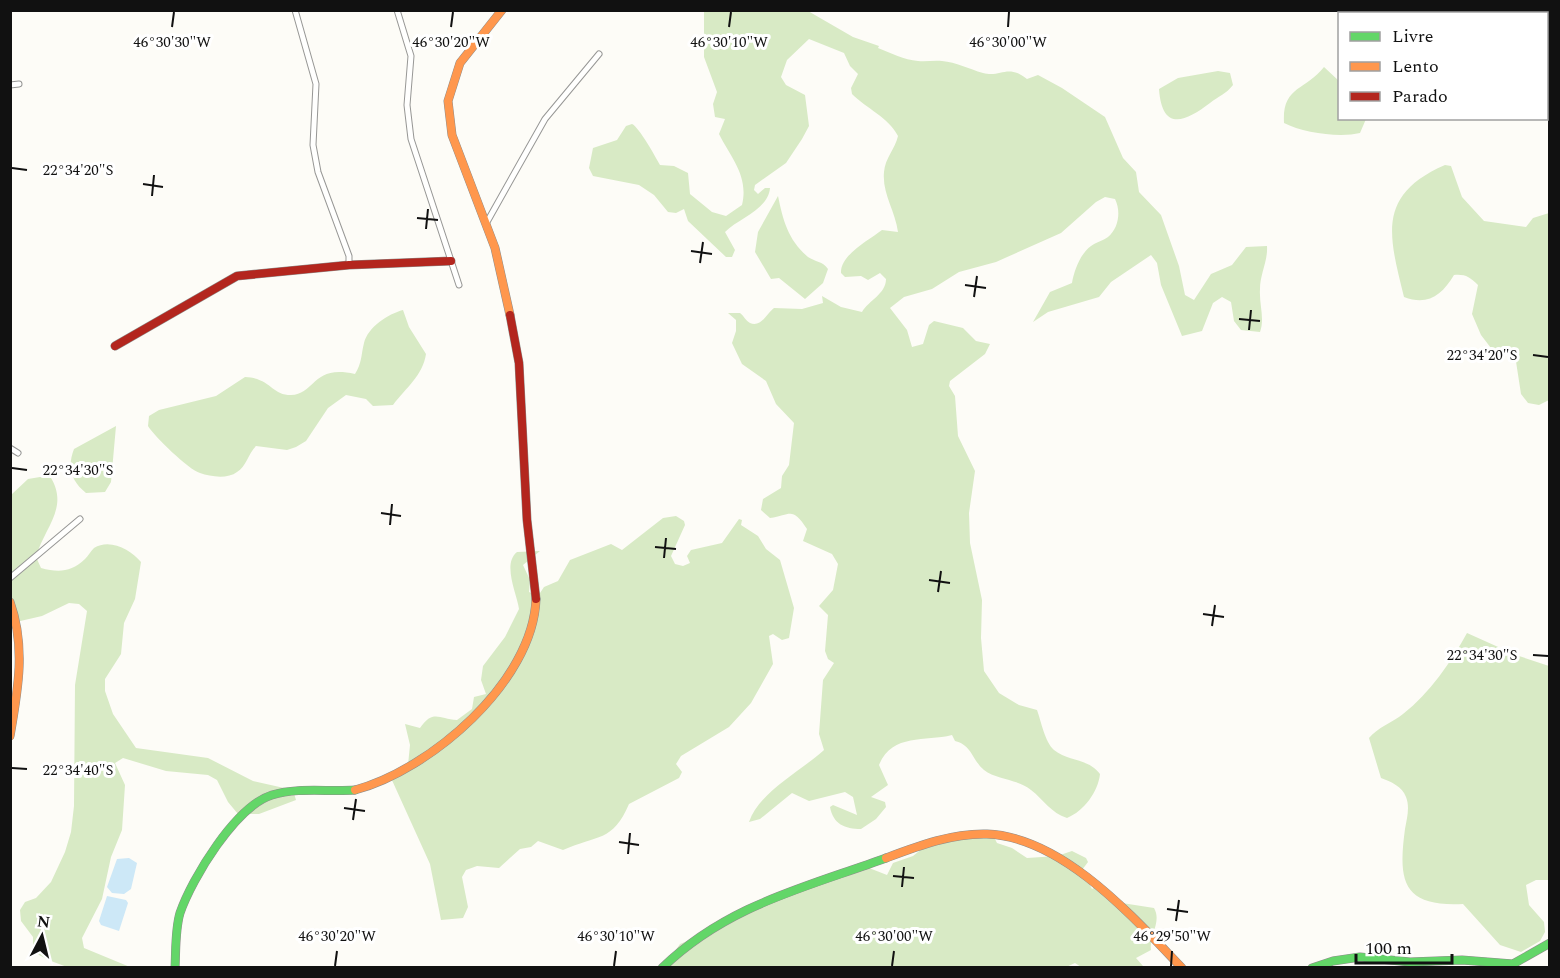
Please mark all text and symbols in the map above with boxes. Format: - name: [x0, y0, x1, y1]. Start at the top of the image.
- legend: [1338, 12, 1548, 120]
- text: Livre: [1392, 23, 1434, 50]
- text: 46°30'30"W: [133, 31, 211, 54]
- text: 46°30'20"W: [412, 31, 490, 54]
- text: 46°30'10"W: [690, 31, 768, 54]
- text: 46°30'00"W: [969, 31, 1047, 54]
- text: Lento: [1392, 53, 1439, 80]
- text: Parado: [1392, 83, 1448, 110]
- text: 22°34'20"S: [43, 159, 114, 182]
- text: 22°34'20"S: [1447, 344, 1518, 367]
- text: 22°34'30"S: [43, 459, 114, 482]
- text: 22°34'30"S: [1447, 644, 1518, 667]
- text: 22°34'40"S: [43, 759, 114, 782]
- north arrow: [12, 906, 72, 966]
- text: N: [36, 909, 52, 935]
- text: 46°30'20"W: [298, 925, 376, 948]
- text: 46°30'10"W: [577, 925, 655, 948]
- text: 46°30'00"W: [855, 925, 933, 948]
- text: 46°29'50"W: [1133, 925, 1211, 948]
- scale bar: [1356, 927, 1452, 965]
- text: 100 m: [1365, 935, 1412, 962]

